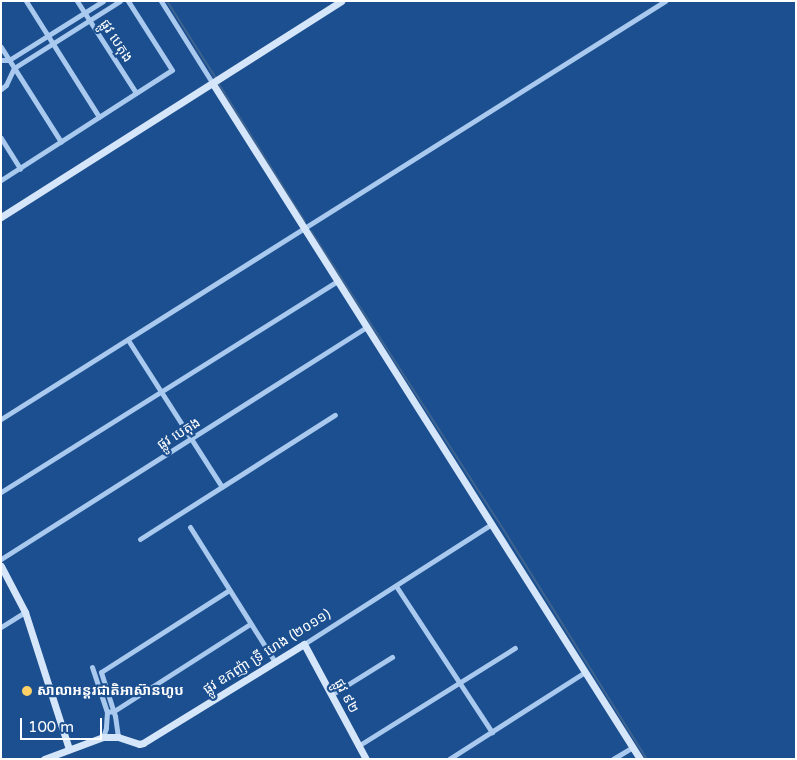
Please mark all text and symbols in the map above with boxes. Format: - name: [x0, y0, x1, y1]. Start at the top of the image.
- street label: ផ្លូវ បេតុង: [96, 16, 136, 66]
- street label: ផ្លូវ បេតុង: [154, 414, 204, 454]
- street label: ផ្លូវ ឧកញ៉ា ទ្រី ហេង (២០១១): [200, 606, 334, 698]
- street label: ផ្លូវ ៩២: [330, 676, 362, 716]
- place label: សាលាអន្ដរជាតិអាស៊ានហូប: [37, 683, 184, 699]
- marker: សាលាអន្ដរជាតិអាស៊ានហូប: [21, 685, 33, 697]
- scale bar: [22, 708, 105, 740]
- text: 100 m: [28, 718, 74, 736]

